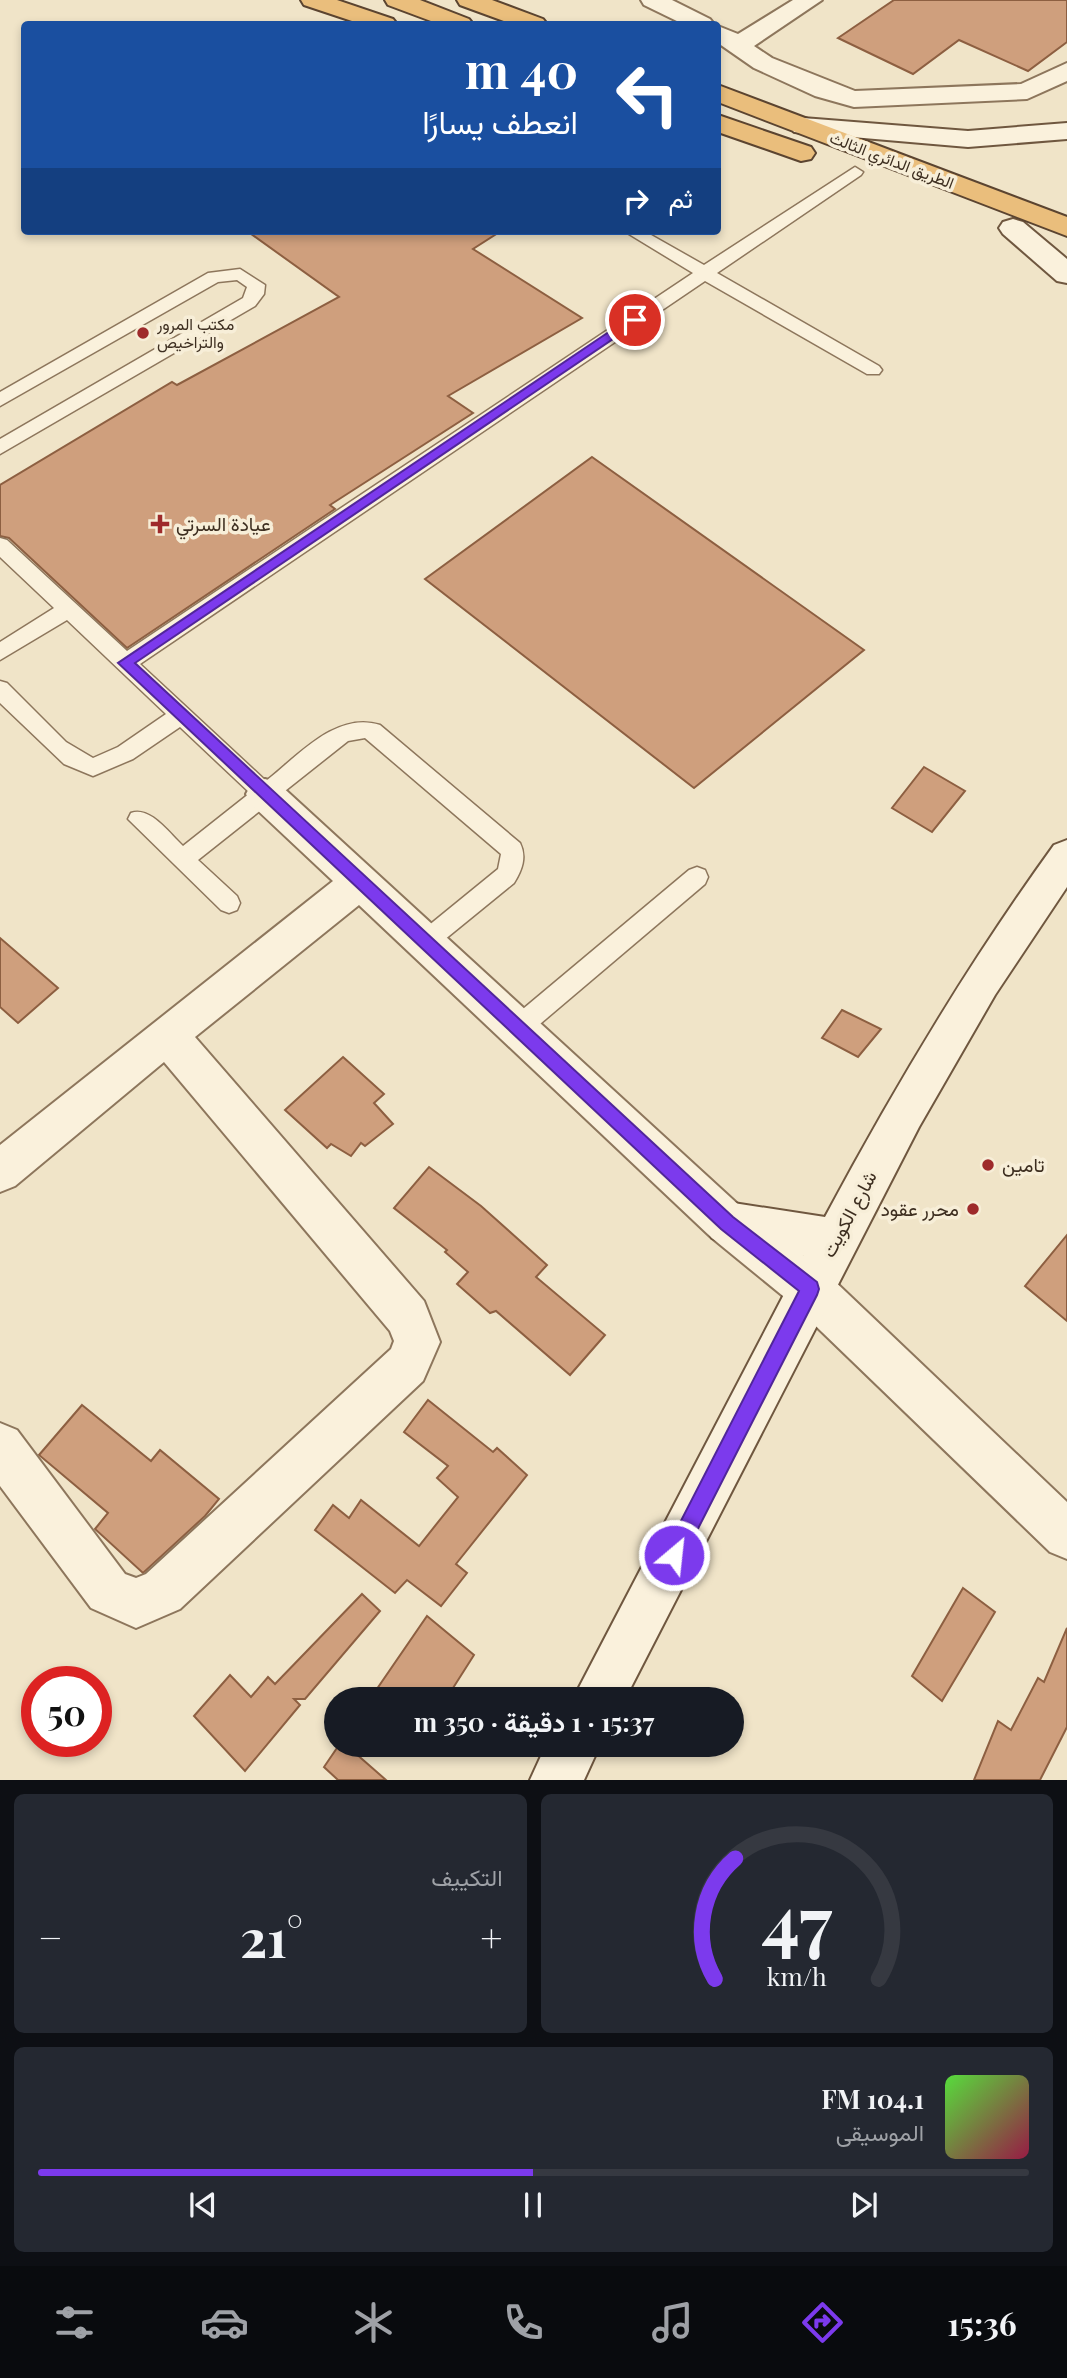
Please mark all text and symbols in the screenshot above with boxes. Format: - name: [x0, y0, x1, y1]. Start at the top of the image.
- text: 40 m: [465, 36, 578, 101]
- icon: left: [602, 49, 693, 140]
- text: انعطف يسارًا: [422, 99, 578, 142]
- street label: الطريق الدائري الثالث: [826, 126, 957, 197]
- text: ثم: [669, 180, 693, 215]
- icon: right: [617, 182, 655, 220]
- pin: [605, 290, 665, 350]
- icon: arrive: [616, 301, 654, 339]
- place label: مكتب المرور والتراخيص: [156, 313, 234, 353]
- marker: مكتب المرور والتراخيص: [135, 325, 151, 341]
- place label: عيادة السرتي: [176, 510, 271, 540]
- marker: عيادة السرتي: [150, 514, 170, 534]
- place label: تامين: [1002, 1151, 1045, 1177]
- marker: تامين: [980, 1157, 996, 1173]
- street label: شارع الكويت: [814, 1166, 883, 1262]
- place label: محرر عقود: [881, 1195, 959, 1221]
- marker: محرر عقود: [965, 1201, 981, 1217]
- position arrow: [637, 1518, 711, 1592]
- speed limit sign: 50: [21, 1666, 112, 1757]
- text: 15:37 · 1 دقيقة · 350 m: [414, 1704, 654, 1739]
- text: التكييف: [431, 1861, 503, 1892]
- text: 47: [761, 1871, 833, 1968]
- text: 21°: [240, 1902, 303, 1971]
- text: −: [38, 1911, 63, 1962]
- text: +: [480, 1911, 503, 1962]
- text: km/h: [767, 1959, 827, 1992]
- text: 104.1 FM: [821, 2081, 924, 2116]
- text: الموسيقى: [836, 2116, 924, 2147]
- icon: previous: [184, 2186, 222, 2224]
- icon: pause: [514, 2186, 552, 2224]
- icon: next: [845, 2186, 883, 2224]
- icon: filters: [50, 2298, 99, 2347]
- icon: car: [200, 2298, 249, 2347]
- icon: climate: [349, 2298, 398, 2347]
- icon: phone: [499, 2298, 548, 2347]
- icon: music: [648, 2298, 697, 2347]
- icon: directions: [798, 2298, 847, 2347]
- text: 15:36: [947, 2301, 1017, 2344]

